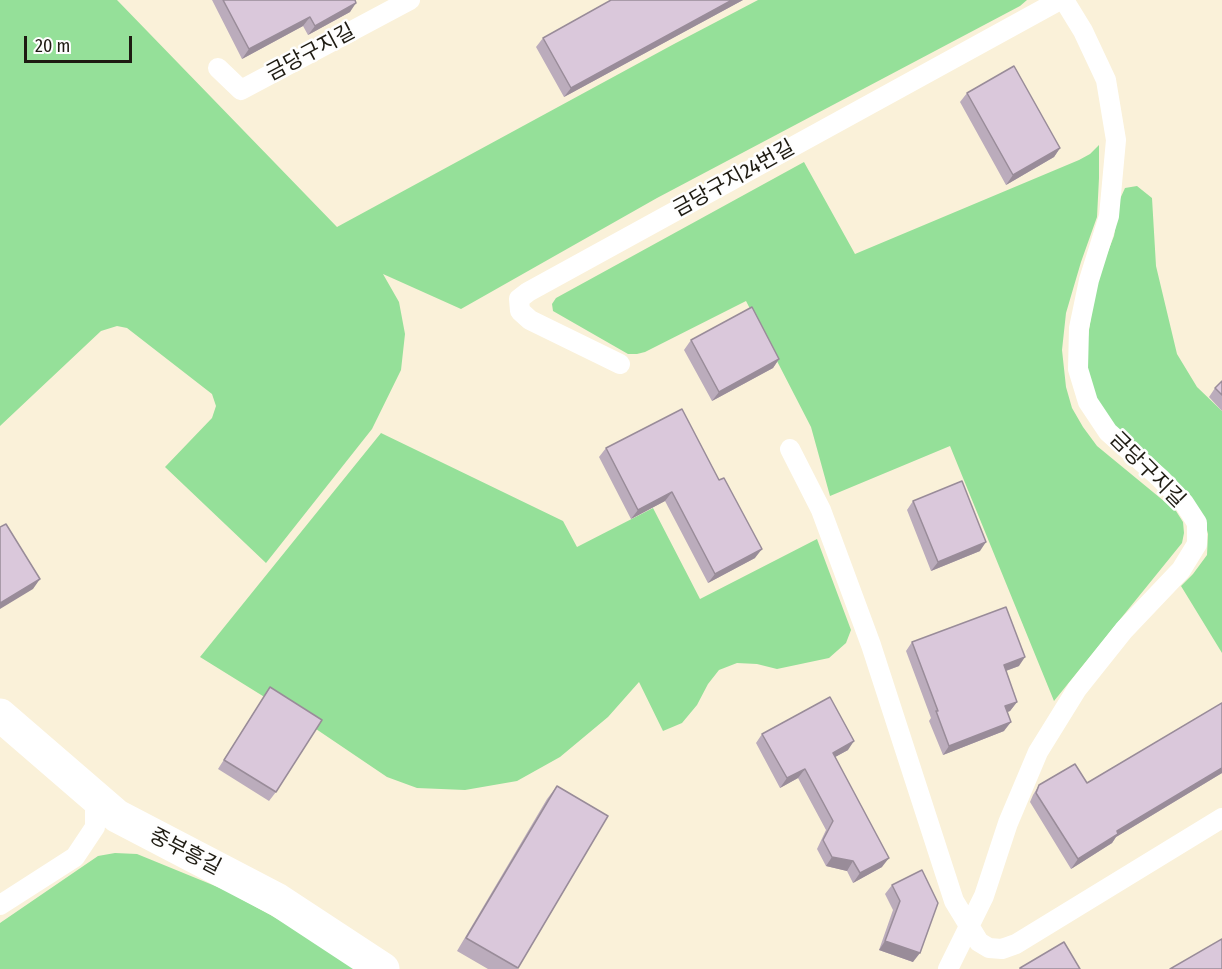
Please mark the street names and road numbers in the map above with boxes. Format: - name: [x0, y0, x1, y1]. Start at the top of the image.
- street label: 금당구지길: [262, 19, 360, 87]
- street label: 금당구지24번길: [669, 135, 799, 223]
- street label: 금당구지길: [1104, 427, 1190, 513]
- street label: 중부흥길: [145, 823, 225, 881]

